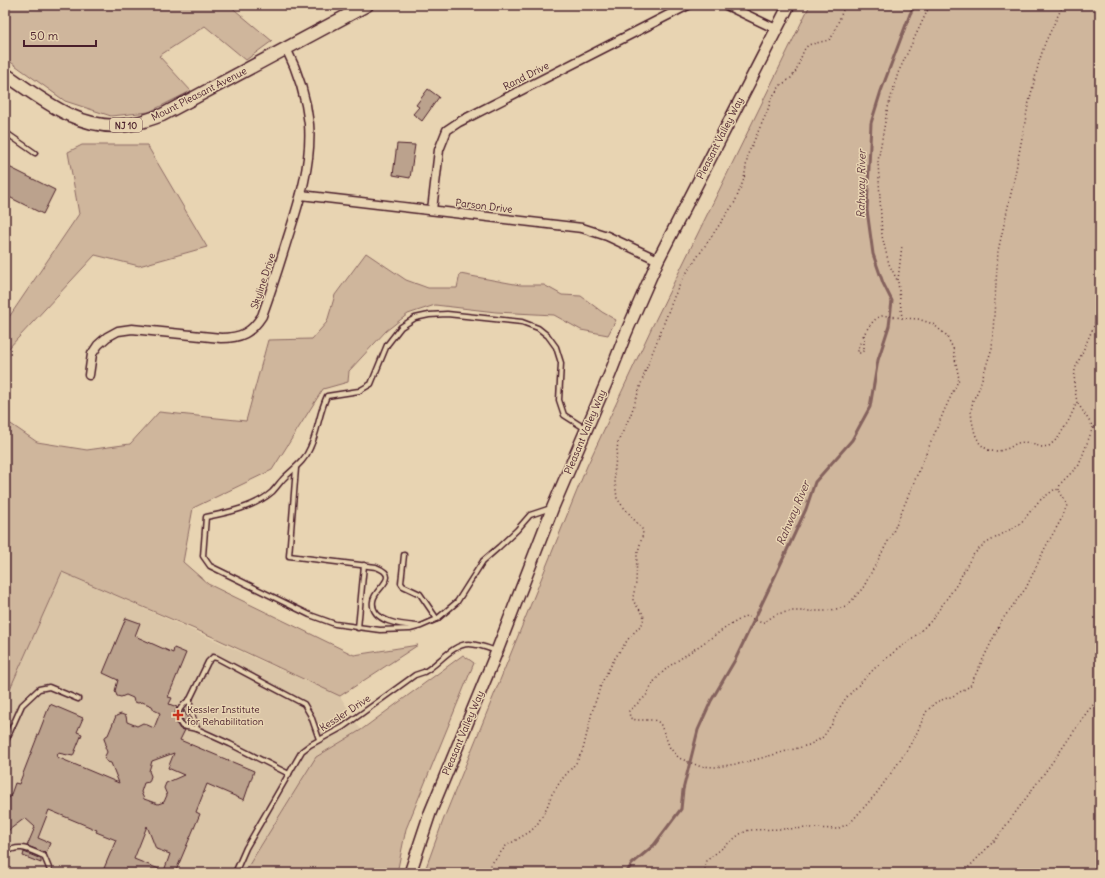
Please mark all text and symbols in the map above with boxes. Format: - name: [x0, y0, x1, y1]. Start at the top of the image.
- scale bar: [24, 22, 96, 48]
- text: 50 m: [30, 28, 59, 43]
- street label: Rand Drive: [501, 59, 551, 93]
- street label: Mount Pleasant Avenue: [149, 64, 249, 124]
- street label: Pleasant Valley Way: [694, 95, 746, 181]
- road number: NJ 10: [110, 118, 142, 132]
- water label: Rahway River: [853, 148, 869, 218]
- street label: Parson Drive: [455, 196, 513, 216]
- street label: Skyline Drive: [248, 251, 278, 311]
- street label: Pleasant Valley Way: [561, 388, 609, 476]
- water label: Rahway River: [773, 477, 813, 547]
- street label: Pleasant Valley Way: [439, 689, 487, 777]
- street label: Kessler Drive: [317, 692, 373, 734]
- place label: Kessler Institute for Rehabilitation: [187, 703, 264, 728]
- marker: Kessler Institute for Rehabilitation: [172, 709, 184, 721]

